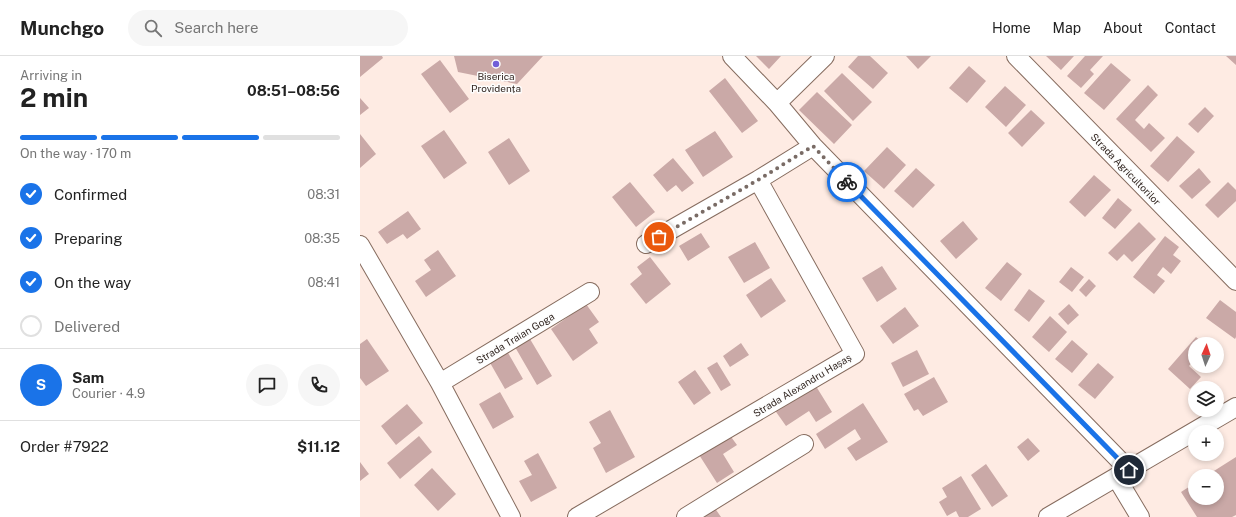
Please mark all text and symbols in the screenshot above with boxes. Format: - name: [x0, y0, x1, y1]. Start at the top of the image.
- search box: [128, 10, 408, 46]
- text: Munchgo: [20, 17, 104, 39]
- icon: search: [142, 17, 164, 39]
- text: Search here: [174, 19, 259, 36]
- text: Home: [992, 20, 1031, 36]
- text: Map: [1053, 20, 1081, 36]
- text: About: [1103, 20, 1143, 36]
- text: Contact: [1165, 20, 1216, 36]
- marker: Biserica Providența: [491, 59, 501, 69]
- text: Arriving in: [20, 68, 82, 83]
- place label: Biserica Providența: [471, 70, 521, 94]
- text: 2 min: [20, 82, 88, 113]
- text: 08:51–08:56: [247, 82, 340, 99]
- street label: Strada Agricultorilor: [1089, 131, 1163, 207]
- text: On the way · 170 m: [20, 146, 131, 161]
- courier: [827, 162, 867, 202]
- icon: bike: [836, 171, 858, 193]
- icon: check: [20, 183, 42, 205]
- text: Confirmed: [54, 186, 127, 203]
- text: 08:31: [307, 187, 340, 202]
- pin: [642, 220, 676, 254]
- icon: bag: [648, 226, 670, 248]
- icon: check: [20, 227, 42, 249]
- text: Preparing: [54, 230, 123, 247]
- text: 08:35: [304, 231, 340, 246]
- icon: check: [20, 271, 42, 293]
- text: On the way: [54, 274, 131, 291]
- text: 08:41: [307, 275, 340, 290]
- street label: Strada Traian Goga: [474, 310, 556, 366]
- text: Delivered: [54, 318, 120, 335]
- north arrow: [1188, 337, 1224, 373]
- map controls: [1188, 337, 1224, 505]
- street label: Strada Alexandru Hașaș: [751, 351, 853, 419]
- button: chat: [246, 364, 288, 406]
- button: phone: [298, 364, 340, 406]
- text: Sam: [72, 369, 104, 386]
- text: S: [36, 376, 46, 393]
- button: layers: [1188, 381, 1224, 417]
- text: Courier · 4.9: [72, 386, 145, 401]
- button: +: [1188, 425, 1224, 461]
- text: Order #7922: [20, 438, 109, 455]
- text: $11.12: [297, 438, 340, 455]
- pin: [1112, 453, 1146, 487]
- icon: home: [1118, 459, 1140, 481]
- button: −: [1188, 469, 1224, 505]

